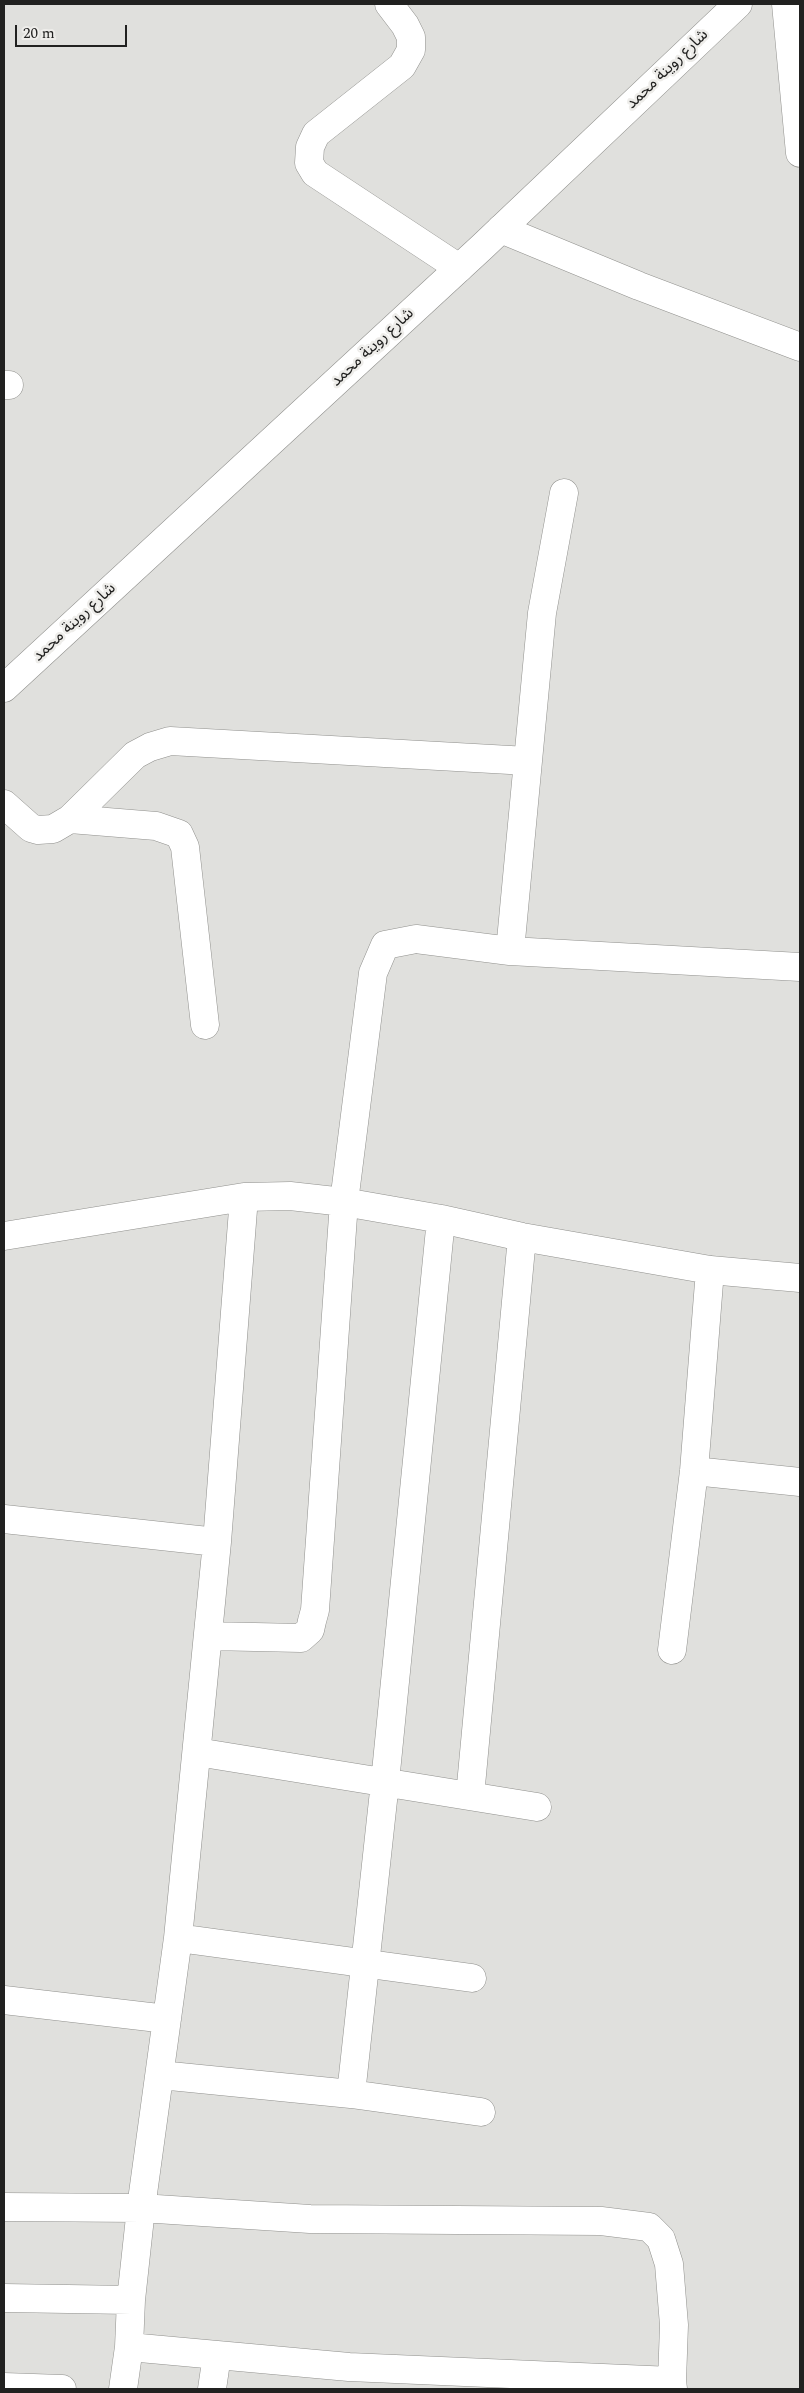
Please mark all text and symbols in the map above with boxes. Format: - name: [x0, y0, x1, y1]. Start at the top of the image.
- scale bar: [18, 15, 130, 47]
- text: 20 m: [23, 22, 55, 45]
- street label: شارع روينة محمد: [623, 26, 713, 114]
- street label: شارع روينة محمد: [327, 305, 419, 391]
- street label: شارع روينة محمد: [29, 580, 121, 666]

